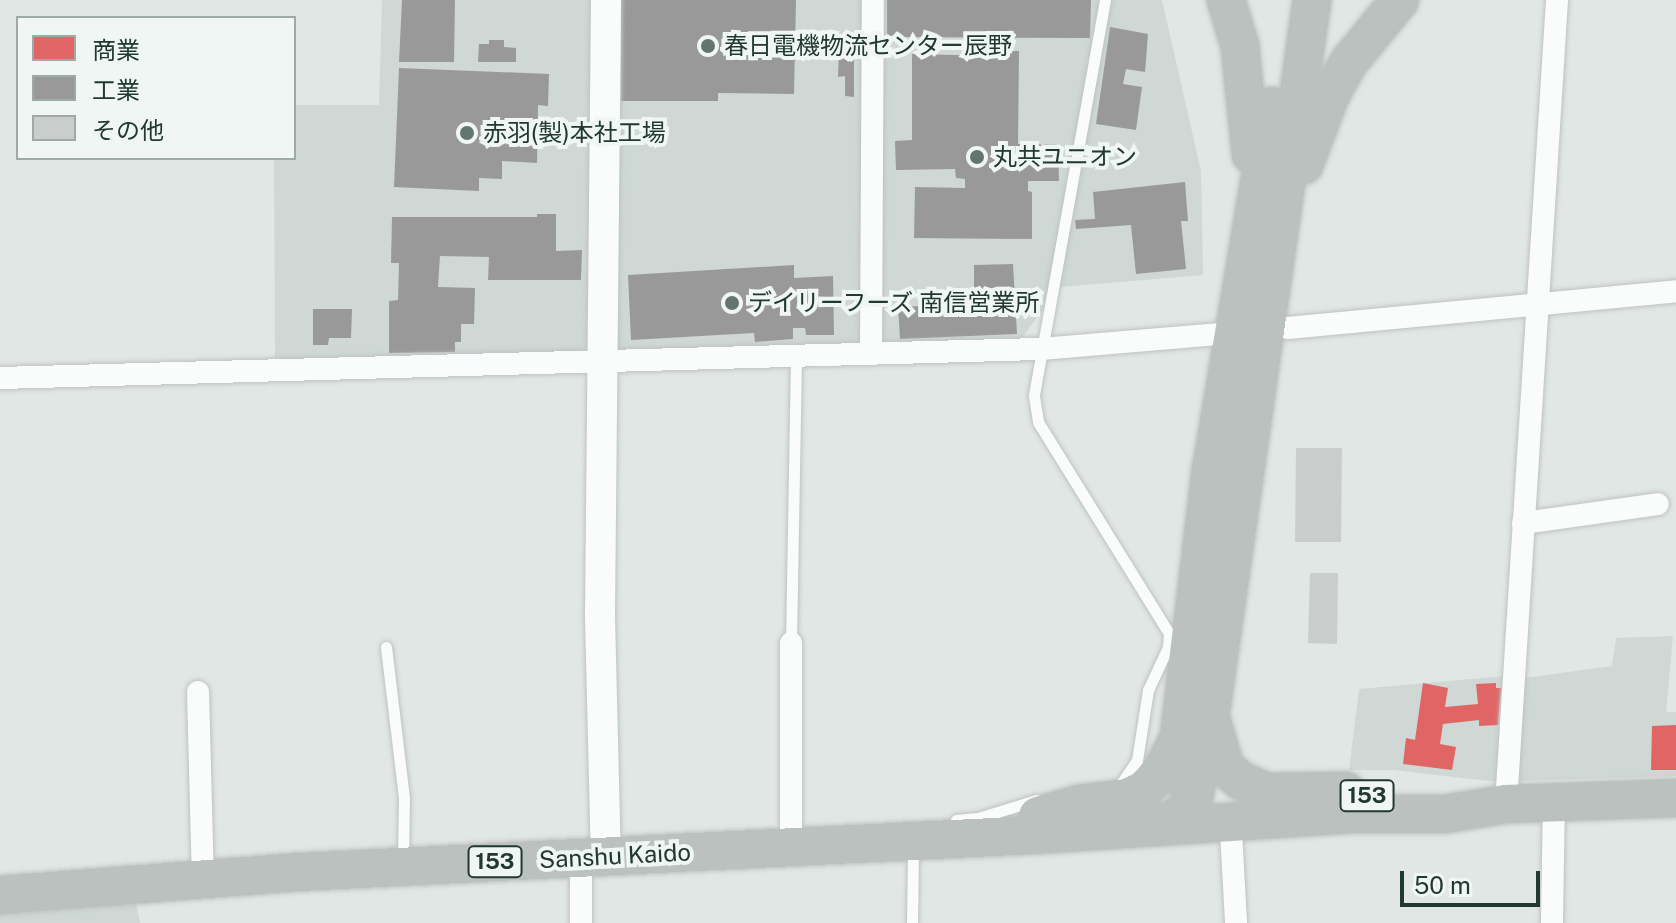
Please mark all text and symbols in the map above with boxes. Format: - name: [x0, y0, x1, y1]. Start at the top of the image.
- legend: [16, 16, 296, 160]
- place label: 春日電機物流センター辰野: [724, 32, 1012, 60]
- text: 商業: [92, 36, 140, 64]
- marker: 春日電機物流センター辰野: [699, 37, 717, 55]
- text: 工業: [92, 76, 140, 104]
- text: その他: [92, 116, 164, 144]
- place label: 赤羽(製)本社工場: [483, 119, 666, 147]
- marker: 赤羽(製)本社工場: [458, 124, 476, 142]
- place label: 丸共ユニオン: [993, 143, 1137, 171]
- marker: 丸共ユニオン: [968, 148, 986, 166]
- place label: デイリーフーズ 南信営業所: [748, 289, 1042, 317]
- marker: デイリーフーズ 南信営業所: [723, 294, 741, 312]
- road number: 153: [1339, 778, 1395, 814]
- street label: Sanshu Kaido: [538, 838, 692, 874]
- road number: 153: [467, 844, 523, 880]
- scale bar: [1404, 855, 1544, 905]
- text: 50 m: [1414, 871, 1471, 899]

